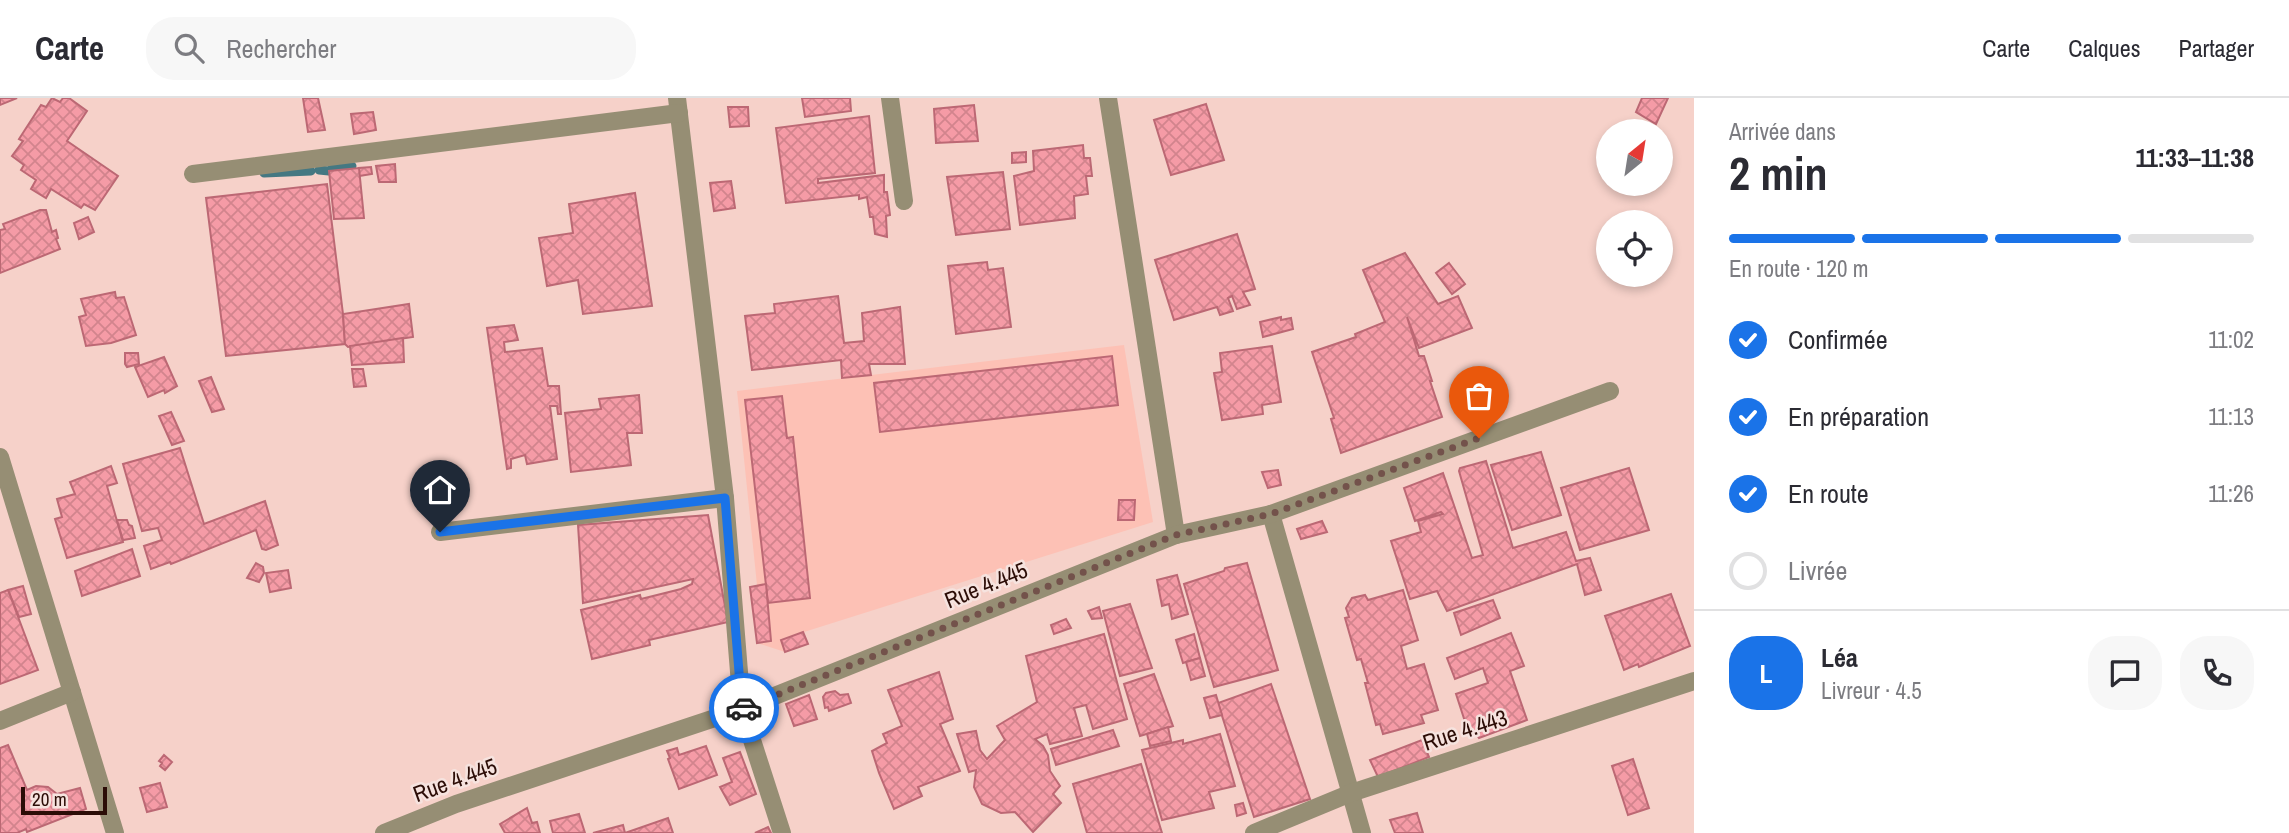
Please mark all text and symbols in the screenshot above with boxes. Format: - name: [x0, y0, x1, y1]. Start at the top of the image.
- search box: [146, 17, 636, 80]
- text: Carte: [35, 26, 104, 70]
- icon: search: [170, 29, 208, 67]
- text: Rechercher: [226, 31, 336, 66]
- text: Carte: [1982, 32, 2030, 64]
- text: Calques: [2068, 32, 2141, 64]
- text: Partager: [2179, 32, 2254, 64]
- text: Arrivée dans: [1729, 116, 1836, 147]
- north arrow: [1596, 119, 1673, 196]
- map controls: [1596, 119, 1673, 287]
- text: 11:33–11:38: [2135, 140, 2254, 175]
- text: 2 min: [1729, 142, 1828, 204]
- button: locate: [1596, 210, 1673, 287]
- text: En route · 120 m: [1729, 253, 1868, 284]
- icon: check: [1729, 321, 1767, 359]
- text: Confirmée: [1788, 322, 1888, 357]
- text: 11:02: [2208, 324, 2254, 355]
- pin: [1449, 366, 1509, 438]
- icon: bag: [1460, 377, 1498, 415]
- icon: check: [1729, 398, 1767, 436]
- text: En préparation: [1788, 399, 1929, 434]
- text: 11:13: [2208, 401, 2254, 432]
- pin: [410, 460, 470, 532]
- icon: home: [421, 471, 459, 509]
- icon: check: [1729, 475, 1767, 513]
- text: En route: [1788, 476, 1869, 511]
- text: 11:26: [2208, 478, 2254, 509]
- text: Livrée: [1788, 553, 1847, 588]
- street label: Rue 4.445: [940, 554, 1032, 615]
- button: chat: [2088, 636, 2162, 710]
- button: phone: [2180, 636, 2254, 710]
- text: Léa: [1821, 640, 1858, 675]
- text: L: [1759, 656, 1773, 691]
- courier: [709, 673, 779, 743]
- text: Livreur · 4.5: [1821, 675, 1922, 706]
- icon: car: [725, 689, 763, 727]
- street label: Rue 4.443: [1419, 701, 1511, 758]
- street label: Rue 4.445: [409, 750, 501, 809]
- scale bar: [21, 784, 107, 816]
- text: 20 m: [32, 786, 67, 812]

